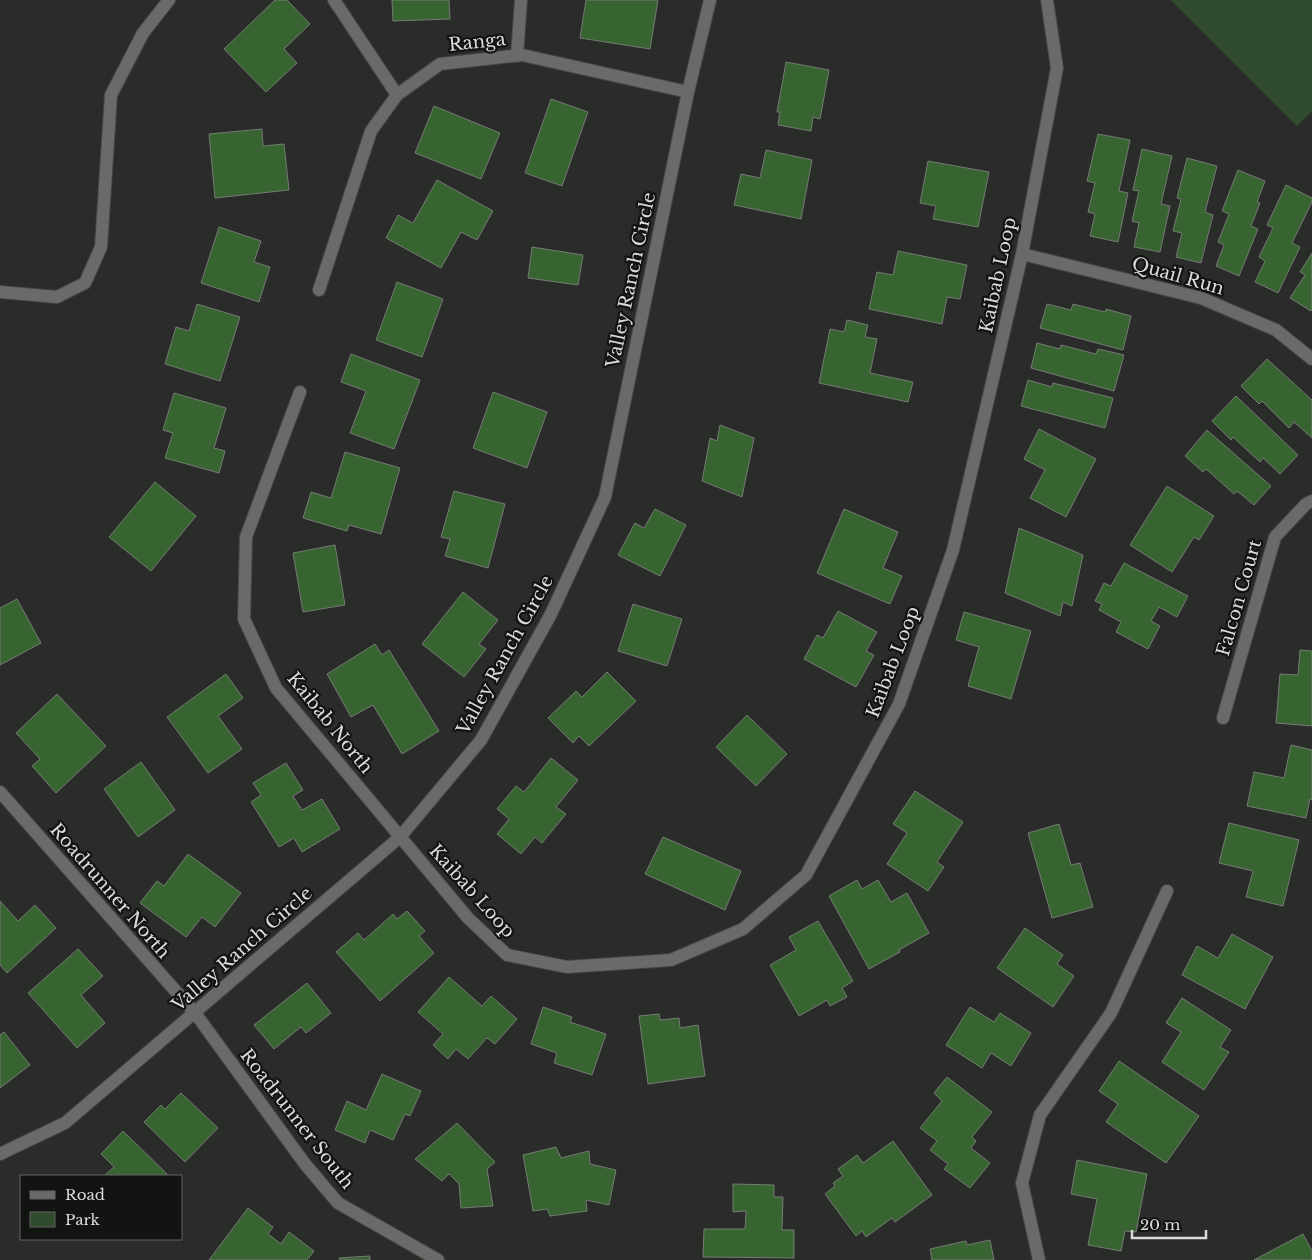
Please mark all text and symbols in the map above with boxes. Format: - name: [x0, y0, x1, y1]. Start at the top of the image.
- street label: Ranga: [447, 28, 507, 56]
- street label: Valley Ranch Circle: [601, 190, 660, 371]
- street label: Kaibab Loop: [975, 215, 1021, 335]
- street label: Quail Run: [1129, 252, 1227, 300]
- street label: Falcon Court: [1212, 537, 1266, 659]
- street label: Valley Ranch Circle: [452, 571, 558, 739]
- street label: Kaibab Loop: [862, 603, 924, 721]
- street label: Kaibab North: [282, 668, 378, 778]
- street label: Roadrunner North: [45, 819, 175, 963]
- street label: Kaibab Loop: [424, 840, 520, 942]
- street label: Valley Ranch Circle: [167, 882, 317, 1017]
- street label: Roadrunner South: [236, 1045, 358, 1193]
- legend: [20, 1175, 182, 1240]
- text: Road: [65, 1185, 105, 1204]
- scale bar: [1132, 1208, 1206, 1240]
- text: Park: [65, 1210, 101, 1229]
- text: 20 m: [1140, 1215, 1180, 1234]

